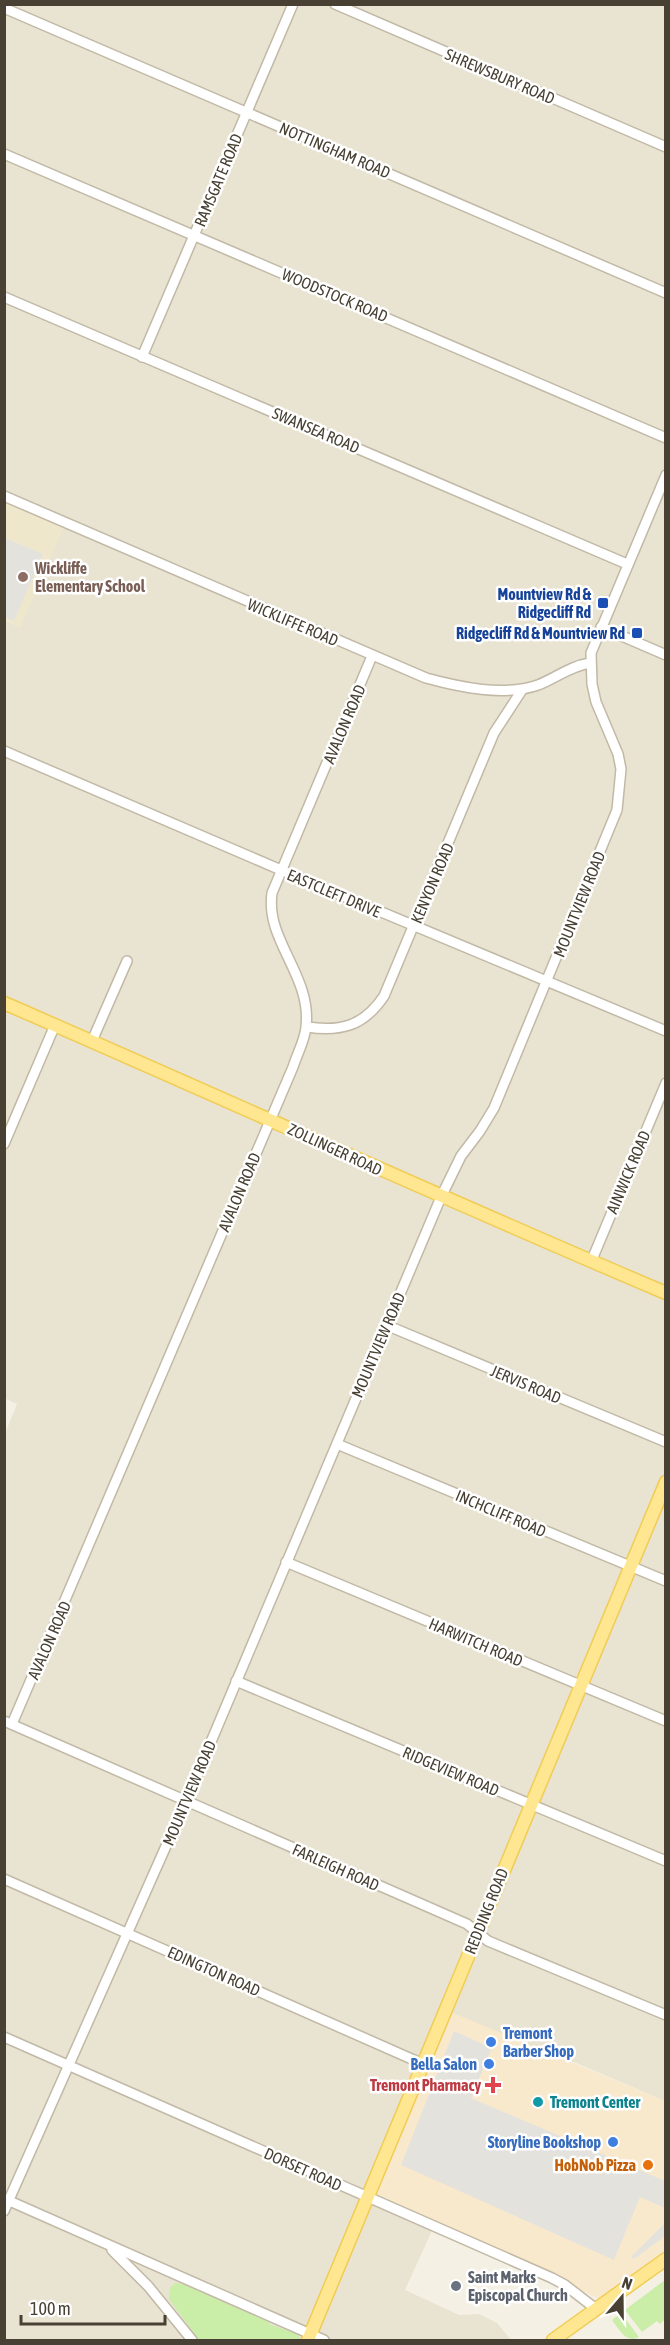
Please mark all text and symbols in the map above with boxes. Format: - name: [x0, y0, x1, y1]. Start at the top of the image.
- street label: SHREWSBURY ROAD: [442, 45, 558, 107]
- street label: NOTTINGHAM ROAD: [277, 119, 393, 181]
- street label: RAMSGATE ROAD: [190, 131, 246, 229]
- street label: WOODSTOCK ROAD: [279, 265, 391, 325]
- street label: SWANSEA ROAD: [270, 404, 362, 456]
- place label: Wickliffe Elementary School: [34, 559, 146, 595]
- marker: Wickliffe Elementary School: [16, 570, 30, 584]
- place label: Mountview Rd & Ridgecliff Rd: [497, 585, 592, 621]
- street label: WICKLIFFE ROAD: [245, 595, 341, 649]
- marker: Mountview Rd & Ridgecliff Rd: [596, 596, 610, 610]
- place label: Ridgecliff Rd & Mountview Rd: [456, 624, 625, 642]
- marker: Ridgecliff Rd & Mountview Rd: [630, 626, 644, 640]
- street label: AVALON ROAD: [319, 682, 369, 766]
- street label: KENYON ROAD: [407, 840, 457, 926]
- street label: MOUNTVIEW ROAD: [550, 848, 608, 960]
- street label: EASTCLEFT DRIVE: [285, 865, 384, 921]
- street label: ZOLLINGER ROAD: [285, 1119, 385, 1179]
- street label: AINWICK ROAD: [602, 1128, 654, 1216]
- street label: AVALON ROAD: [214, 1150, 264, 1234]
- street label: MOUNTVIEW ROAD: [348, 1290, 408, 1400]
- street label: JERVIS ROAD: [488, 1361, 564, 1407]
- street label: INCHCLIFF ROAD: [453, 1486, 549, 1540]
- street label: AVALON ROAD: [24, 1598, 74, 1682]
- street label: HARWITCH ROAD: [426, 1614, 526, 1670]
- street label: MOUNTVIEW ROAD: [159, 1738, 219, 1848]
- street label: RIDGEVIEW ROAD: [400, 1743, 502, 1799]
- street label: FARLEIGH ROAD: [290, 1840, 382, 1894]
- street label: REDDING ROAD: [461, 1865, 511, 1957]
- street label: EDINGTON ROAD: [165, 1943, 263, 1999]
- place label: Tremont Barber Shop: [503, 2024, 575, 2060]
- marker: Tremont Barber Shop: [484, 2035, 498, 2049]
- place label: Bella Salon: [411, 2055, 477, 2073]
- marker: Bella Salon: [482, 2057, 496, 2071]
- place label: Tremont Pharmacy: [370, 2076, 481, 2094]
- marker: Tremont Pharmacy: [486, 2078, 500, 2092]
- place label: Tremont Center: [550, 2093, 641, 2111]
- marker: Tremont Center: [531, 2095, 545, 2109]
- place label: Storyline Bookshop: [488, 2133, 601, 2151]
- marker: Storyline Bookshop: [606, 2135, 620, 2149]
- street label: DORSET ROAD: [261, 2144, 345, 2194]
- place label: HobNob Pizza: [555, 2156, 636, 2174]
- marker: HobNob Pizza: [641, 2158, 655, 2172]
- north arrow: [592, 2267, 652, 2327]
- place label: Saint Marks Episcopal Church: [468, 2268, 568, 2304]
- text: N: [620, 2273, 635, 2293]
- marker: Saint Marks Episcopal Church: [449, 2279, 463, 2293]
- scale bar: [21, 2288, 165, 2326]
- text: 100 m: [30, 2298, 71, 2319]

